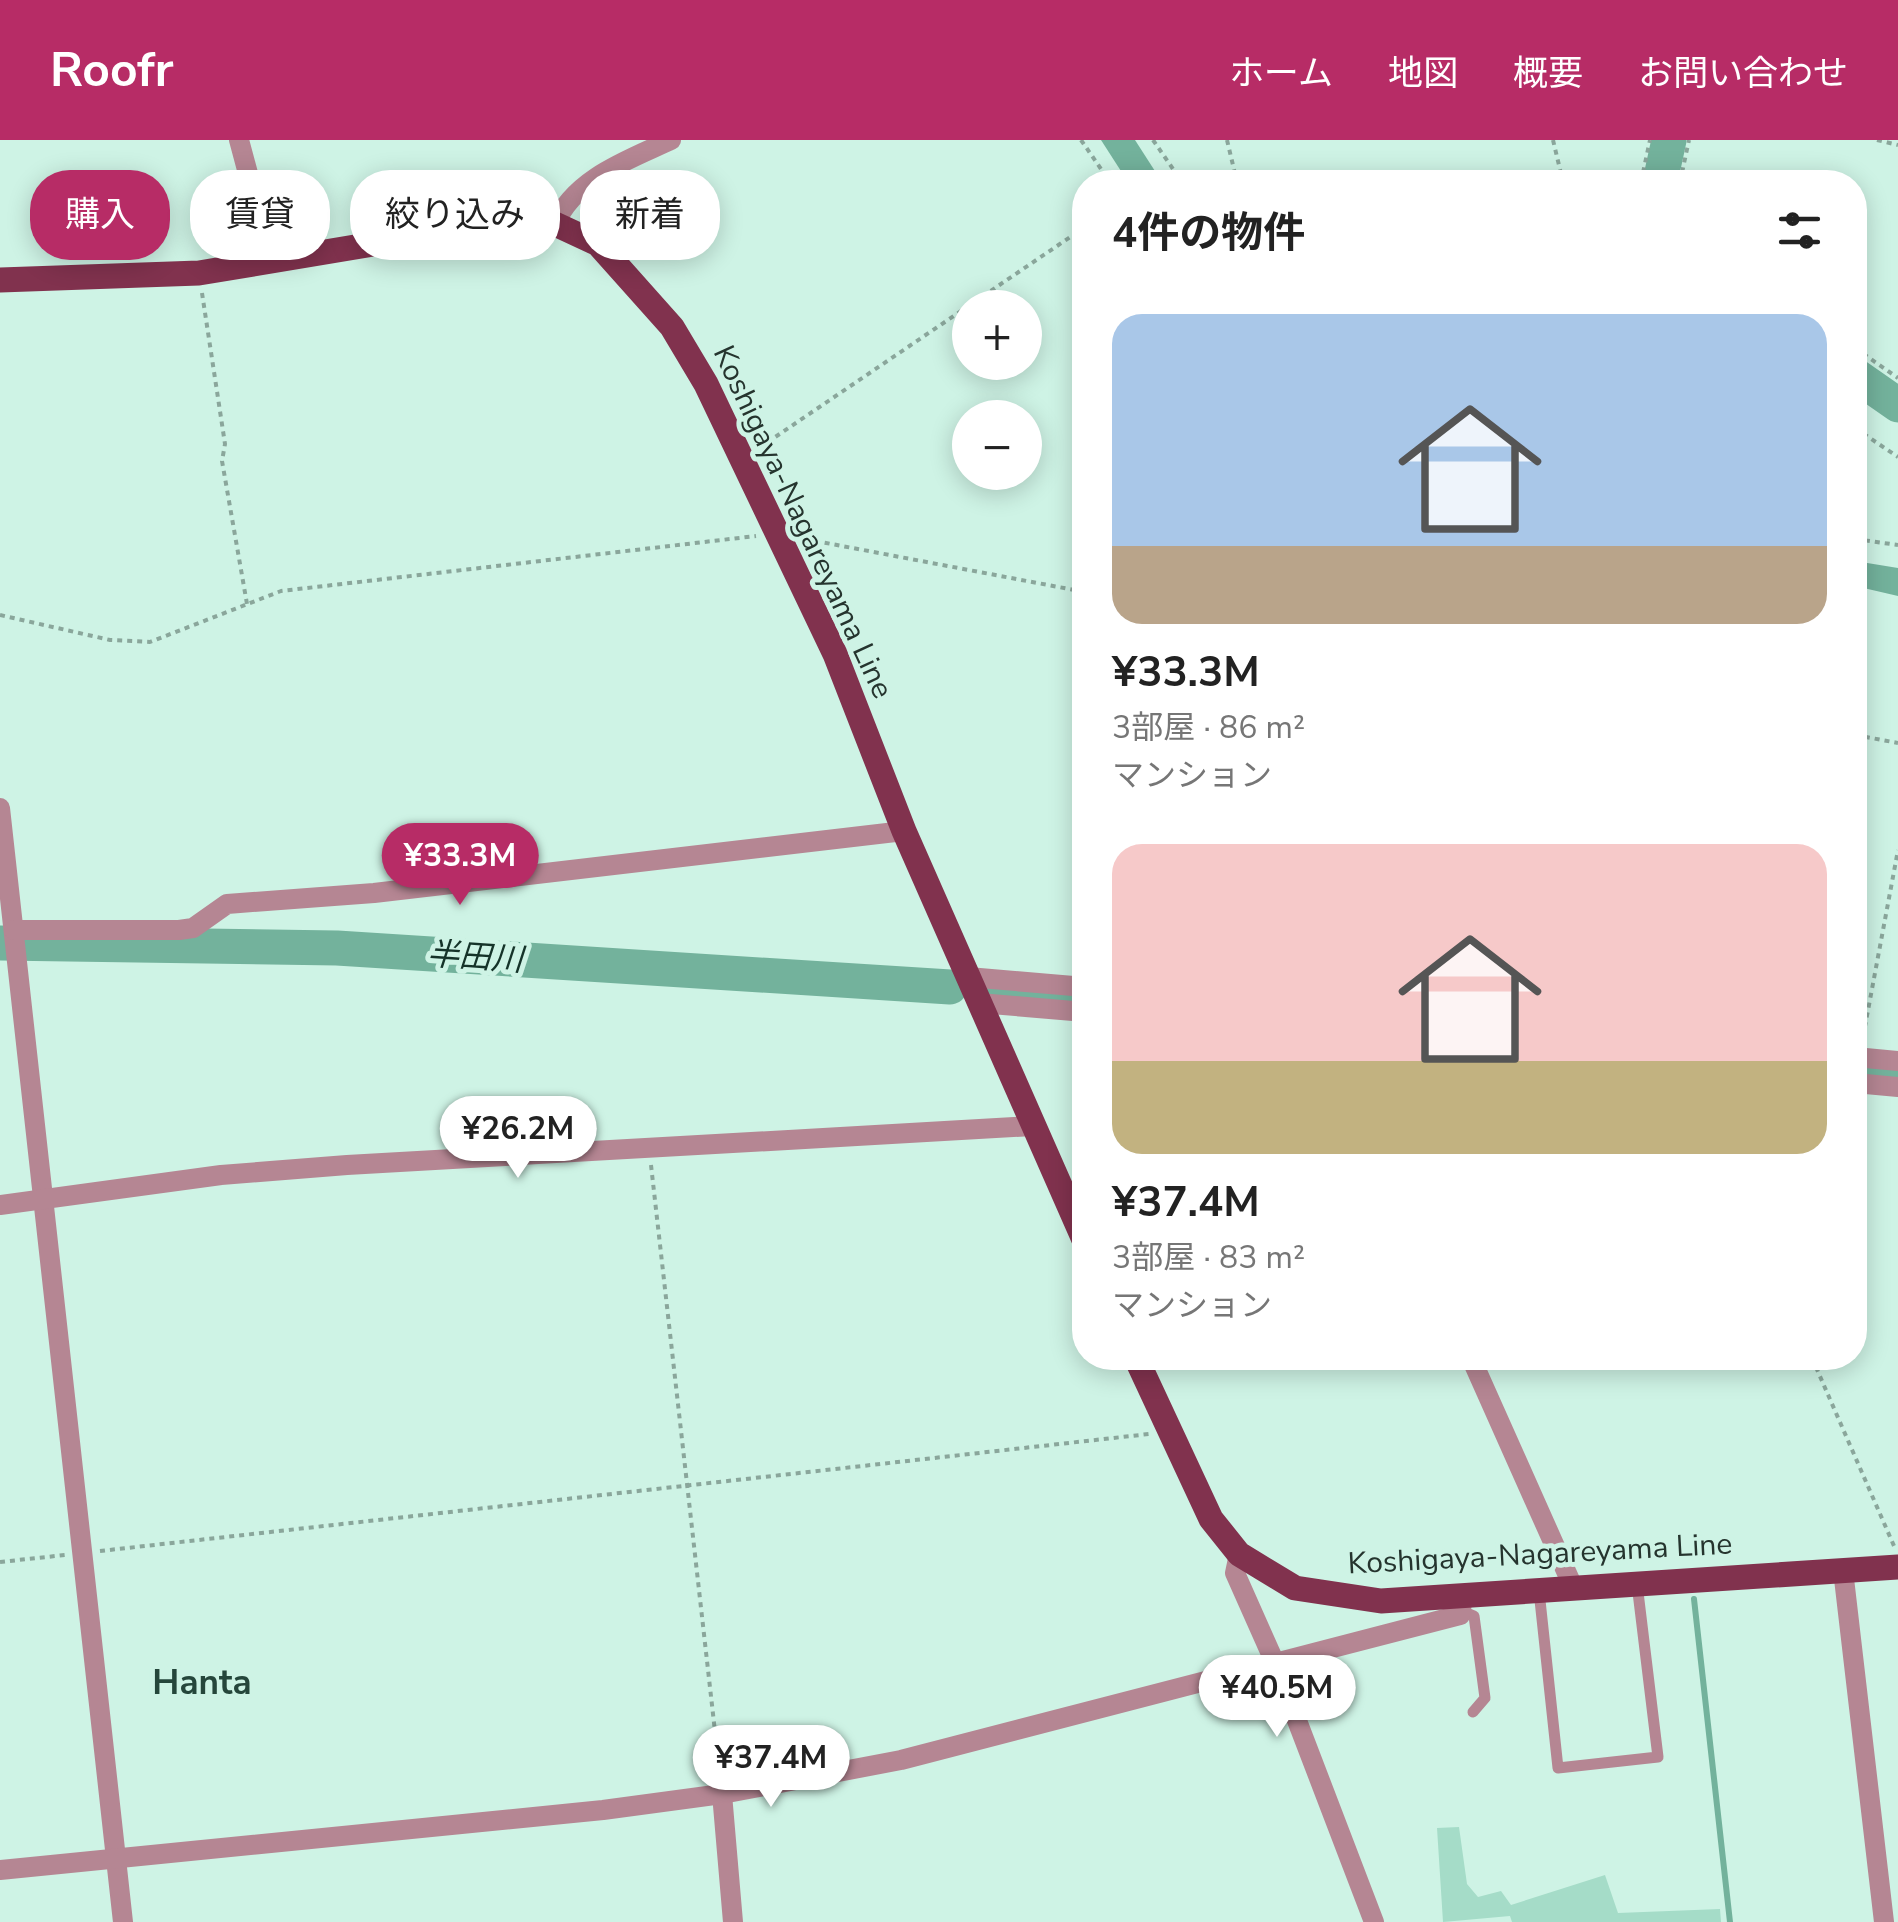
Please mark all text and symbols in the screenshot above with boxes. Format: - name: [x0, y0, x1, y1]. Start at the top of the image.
- text: Roofr: [50, 37, 174, 103]
- text: ホーム: [1229, 50, 1333, 97]
- text: 地図: [1388, 50, 1458, 97]
- text: 概要: [1513, 50, 1583, 97]
- text: お問い合わせ: [1638, 50, 1848, 97]
- chip: 購入: [30, 170, 170, 260]
- chip: 賃貸: [190, 170, 330, 260]
- chip: 絞り込み: [350, 170, 560, 260]
- chip: 新着: [580, 170, 720, 260]
- icon: filters: [1772, 203, 1827, 258]
- text: 4件の物件: [1112, 205, 1305, 262]
- map controls: [952, 290, 1042, 490]
- button: +: [952, 290, 1042, 380]
- street label: Koshigaya-Nagareyama Line: [703, 339, 903, 705]
- icon: home: [1380, 379, 1560, 559]
- button: −: [952, 400, 1042, 490]
- text: ¥33.3M: [1112, 644, 1260, 701]
- text: 3部屋 · 86 m²: [1112, 706, 1305, 749]
- text: マンション: [1112, 754, 1272, 797]
- pin: ¥33.3M: [379, 823, 541, 908]
- text: ¥33.3M: [404, 834, 516, 877]
- icon: home: [1380, 909, 1560, 1089]
- water label: 半田川: [426, 932, 527, 982]
- pin: ¥26.2M: [437, 1096, 599, 1181]
- text: ¥26.2M: [462, 1107, 574, 1150]
- text: ¥37.4M: [1112, 1174, 1260, 1231]
- text: 3部屋 · 83 m²: [1112, 1236, 1305, 1279]
- text: マンション: [1112, 1284, 1272, 1327]
- street label: Koshigaya-Nagareyama Line: [1347, 1523, 1733, 1585]
- pin: ¥40.5M: [1196, 1655, 1358, 1740]
- district label: Hanta: [152, 1659, 252, 1706]
- text: ¥40.5M: [1221, 1666, 1333, 1709]
- pin: ¥37.4M: [690, 1725, 852, 1810]
- text: ¥37.4M: [715, 1736, 827, 1779]

